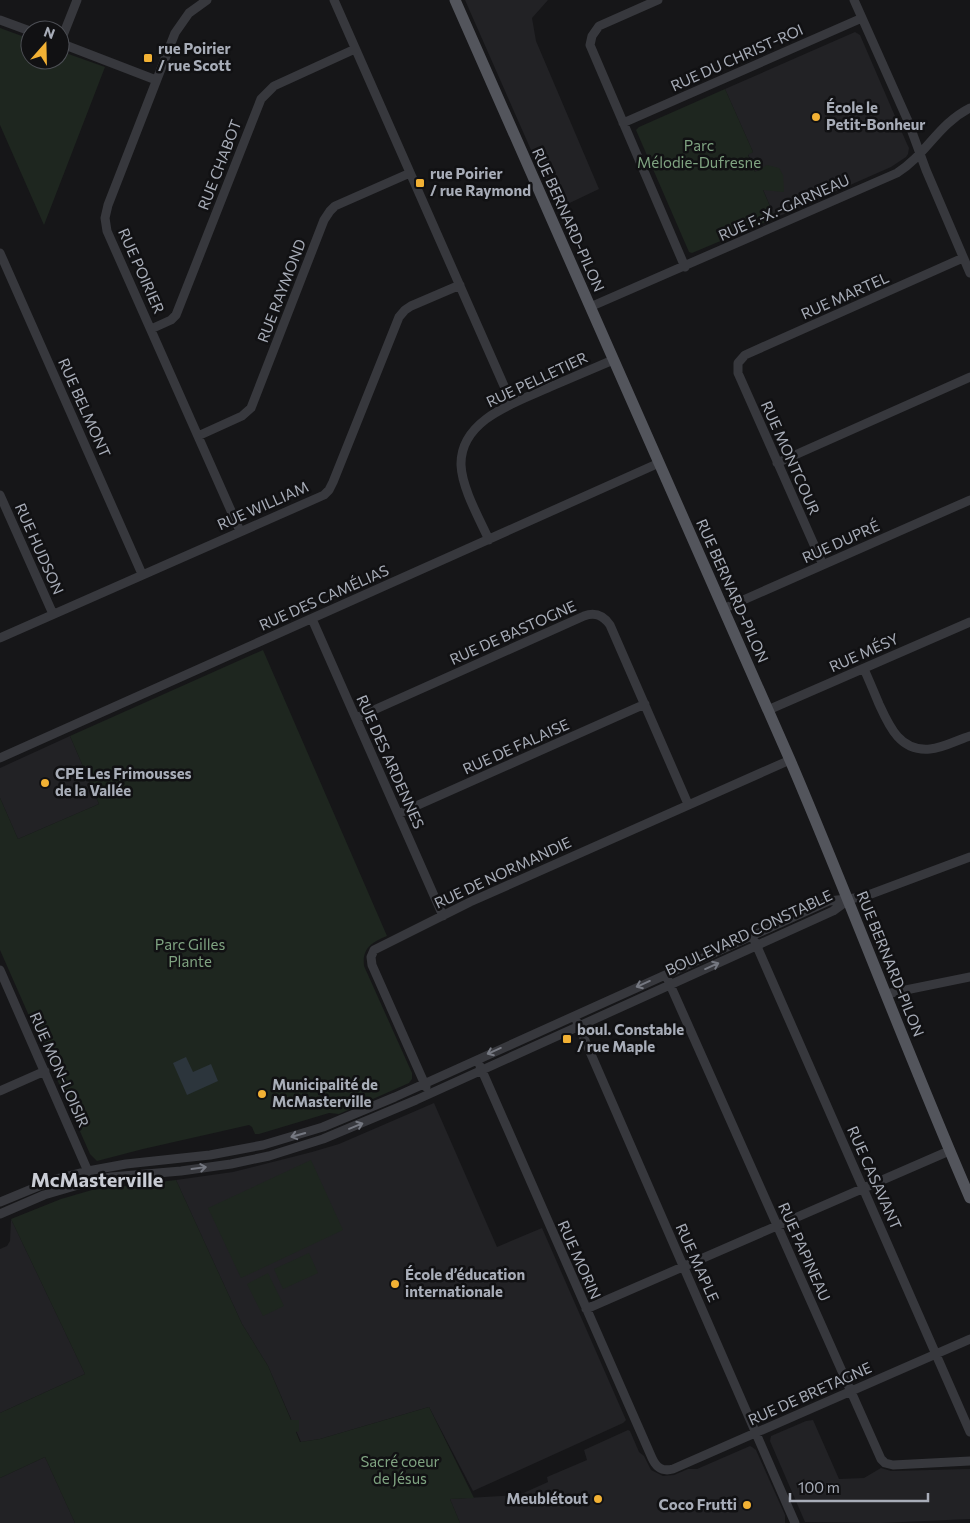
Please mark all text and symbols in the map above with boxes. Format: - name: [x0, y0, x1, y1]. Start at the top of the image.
- north arrow: [20, 20, 70, 70]
- street label: RUE DU CHRIST-ROI: [668, 20, 806, 94]
- text: N: [42, 23, 57, 42]
- place label: rue Poirier / rue Scott: [158, 39, 231, 74]
- marker: rue Poirier / rue Scott: [142, 52, 154, 64]
- place label: École le Petit-Bonheur: [826, 98, 926, 133]
- marker: École le Petit-Bonheur: [810, 111, 822, 123]
- street label: RUE CHABOT: [194, 117, 245, 212]
- park label: Parc Mélodie-Dufresne: [637, 136, 761, 171]
- street label: RUE BERNARD-PILON: [529, 145, 609, 294]
- place label: rue Poirier / rue Raymond: [430, 164, 531, 199]
- street label: RUE F.-X.-GARNEAU: [715, 170, 852, 244]
- marker: rue Poirier / rue Raymond: [414, 177, 426, 189]
- street label: RUE POIRIER: [115, 225, 169, 316]
- street label: RUE RAYMOND: [253, 236, 309, 345]
- street label: RUE MARTEL: [798, 268, 892, 322]
- street label: RUE PELLETIER: [483, 348, 590, 410]
- street label: RUE BELMONT: [55, 355, 115, 460]
- street label: RUE MONTCOUR: [758, 398, 824, 517]
- street label: RUE WILLIAM: [214, 477, 311, 533]
- street label: RUE HUDSON: [12, 500, 68, 597]
- street label: RUE DUPRÉ: [799, 515, 882, 566]
- street label: RUE BERNARD-PILON: [693, 516, 773, 665]
- street label: RUE DES CAMÉLIAS: [256, 559, 391, 634]
- street label: RUE DE BASTOGNE: [447, 596, 579, 668]
- street label: RUE MÉSY: [826, 628, 901, 675]
- street label: RUE DES ARDENNES: [353, 692, 429, 832]
- street label: RUE DE FALAISE: [460, 715, 572, 778]
- place label: CPE Les Frimousses de la Vallée: [55, 764, 192, 799]
- marker: CPE Les Frimousses de la Vallée: [39, 777, 51, 789]
- street label: RUE DE NORMANDIE: [431, 832, 574, 912]
- street label: BOULEVARD CONSTABLE: [662, 885, 835, 979]
- street label: RUE BERNARD-PILON: [853, 888, 928, 1039]
- park label: Parc Gilles Plante: [155, 935, 225, 970]
- one-way arrow: [704, 960, 719, 970]
- one-way arrow: [636, 980, 651, 990]
- street label: RUE MON-LOISIR: [26, 1009, 93, 1130]
- place label: boul. Constable / rue Maple: [577, 1020, 684, 1055]
- marker: boul. Constable / rue Maple: [561, 1033, 573, 1045]
- one-way arrow: [487, 1047, 502, 1056]
- place label: Municipalité de McMasterville: [272, 1075, 378, 1110]
- marker: Municipalité de McMasterville: [256, 1088, 268, 1100]
- one-way arrow: [348, 1120, 363, 1129]
- street label: RUE CASAVANT: [844, 1123, 906, 1233]
- one-way arrow: [291, 1131, 307, 1141]
- one-way arrow: [191, 1163, 207, 1173]
- district label: McMasterville: [31, 1167, 163, 1191]
- street label: RUE PAPINEAU: [775, 1199, 835, 1304]
- street label: RUE MORIN: [555, 1217, 605, 1302]
- street label: RUE MAPLE: [673, 1221, 723, 1305]
- place label: École d’éducation internationale: [405, 1265, 525, 1300]
- marker: École d’éducation internationale: [389, 1278, 401, 1290]
- street label: RUE DE BRETAGNE: [745, 1358, 874, 1428]
- park label: Sacré coeur de Jésus: [360, 1452, 440, 1487]
- scale bar: [790, 1470, 928, 1502]
- text: 100 m: [798, 1478, 840, 1496]
- place label: Meublétout: [506, 1489, 588, 1507]
- marker: Meublétout: [592, 1493, 604, 1505]
- place label: Coco Frutti: [659, 1495, 737, 1513]
- marker: Coco Frutti: [741, 1499, 753, 1511]

